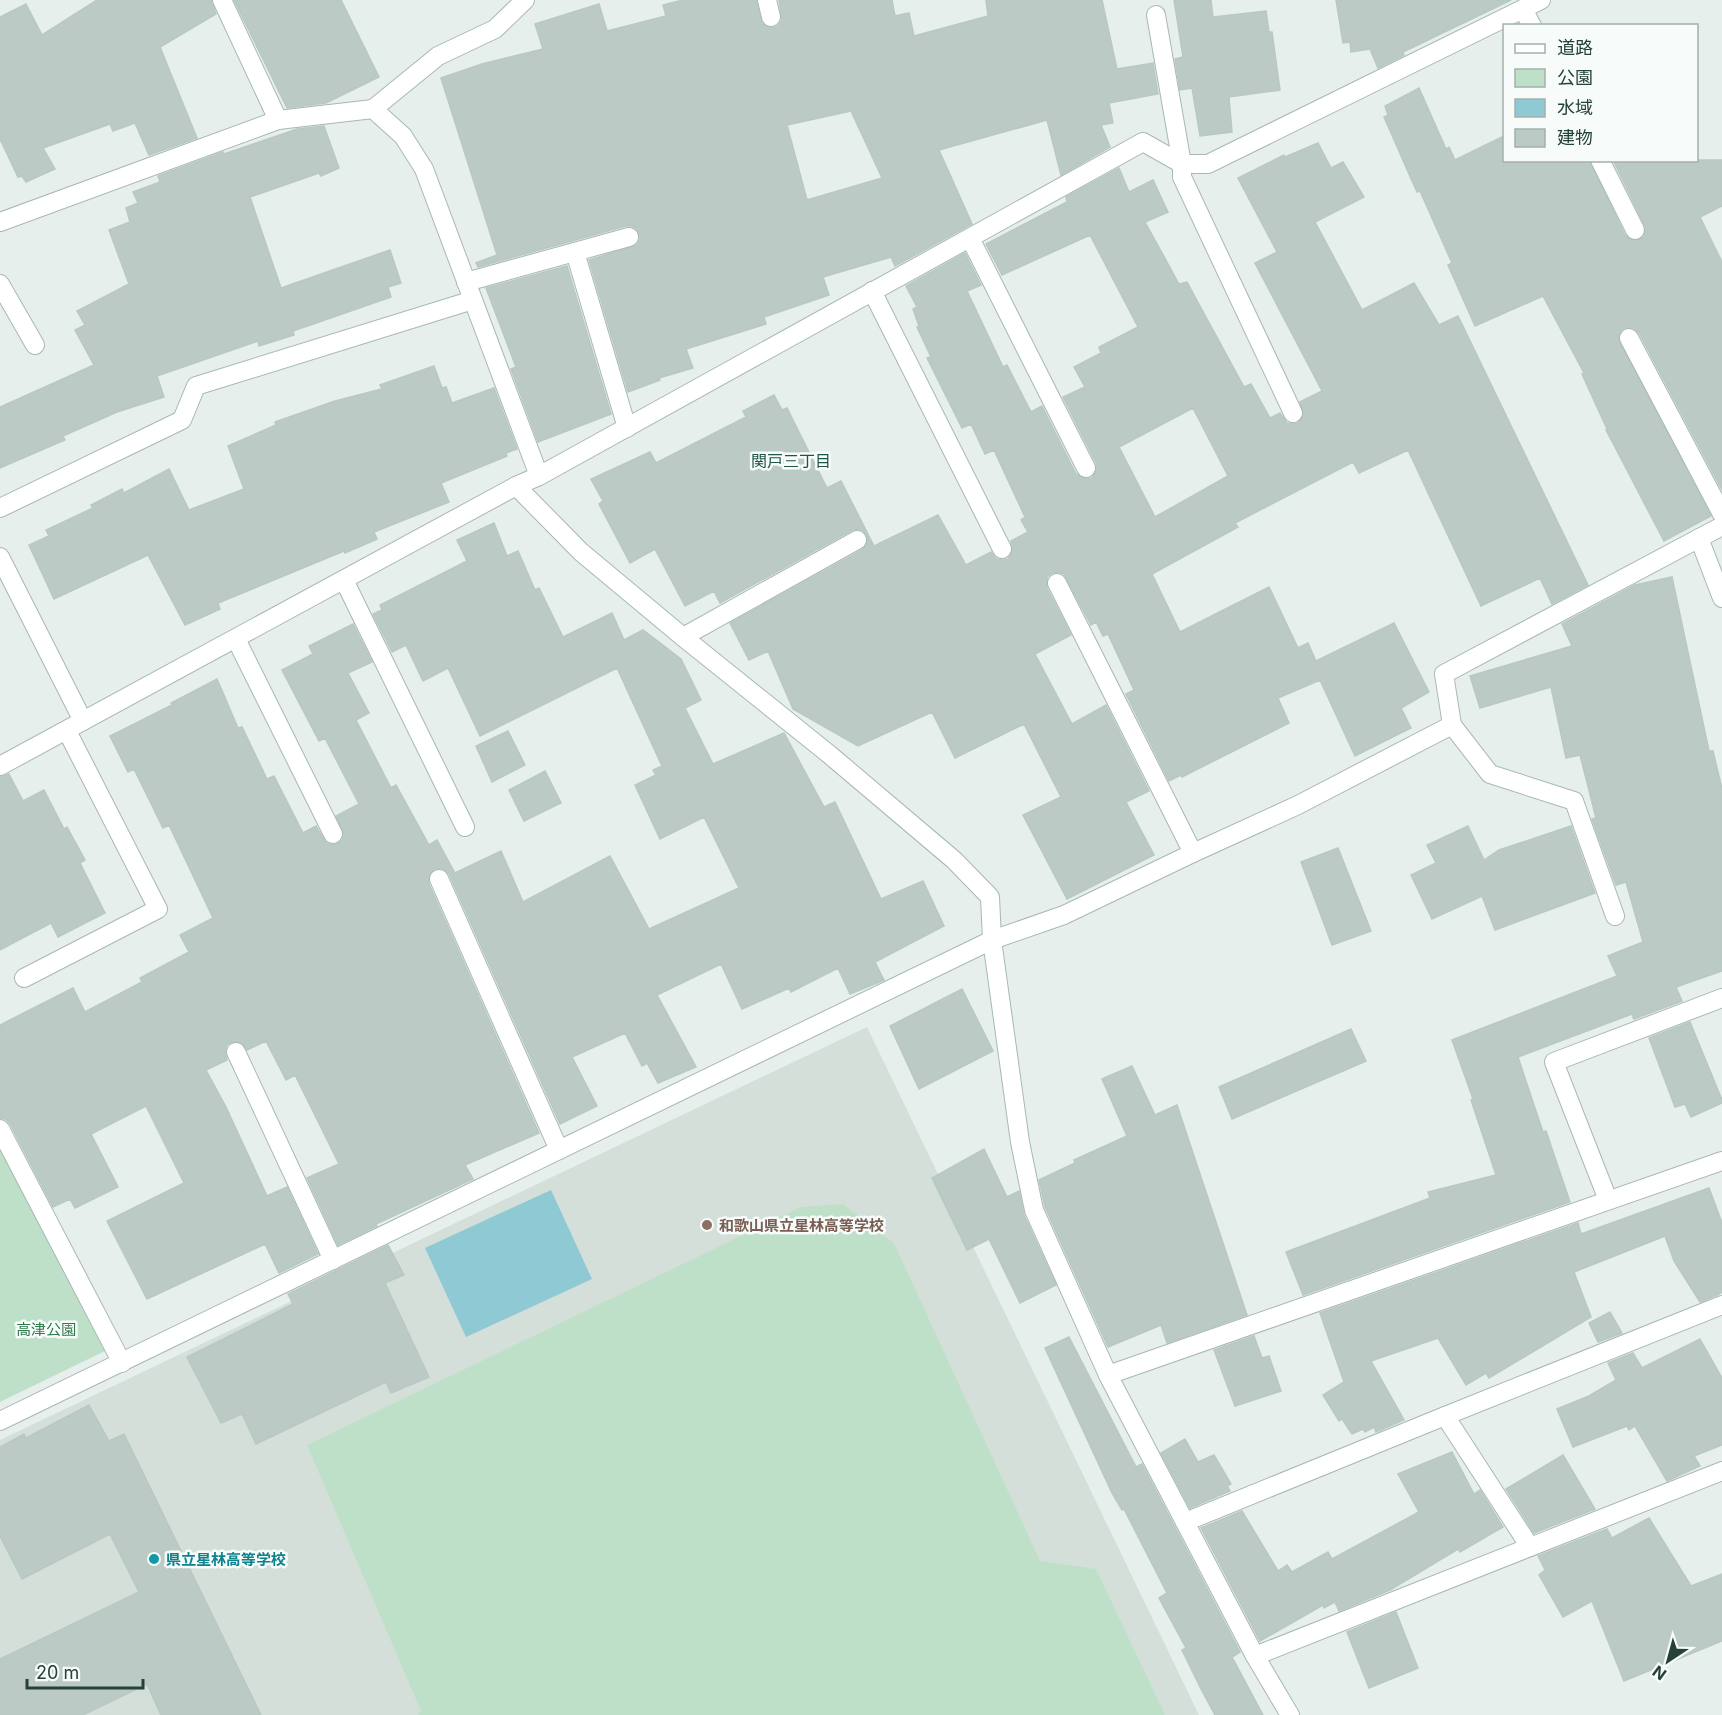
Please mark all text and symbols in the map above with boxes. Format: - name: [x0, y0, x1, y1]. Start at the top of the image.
- legend: [1503, 24, 1698, 162]
- text: 道路: [1557, 37, 1593, 58]
- text: 公園: [1557, 67, 1593, 88]
- text: 水域: [1557, 97, 1593, 118]
- text: 建物: [1557, 127, 1593, 148]
- district label: 関戸三丁目: [751, 451, 831, 471]
- place label: 和歌山県立星林高等学校: [719, 1216, 884, 1235]
- marker: 和歌山県立星林高等学校: [700, 1218, 714, 1232]
- park label: 高津公園: [16, 1320, 76, 1339]
- place label: 県立星林高等学校: [166, 1550, 286, 1569]
- marker: 県立星林高等学校: [147, 1552, 161, 1566]
- north arrow: [1638, 1631, 1698, 1691]
- scale bar: [27, 1652, 142, 1690]
- text: N: [1648, 1661, 1670, 1685]
- text: 20 m: [36, 1662, 79, 1683]

